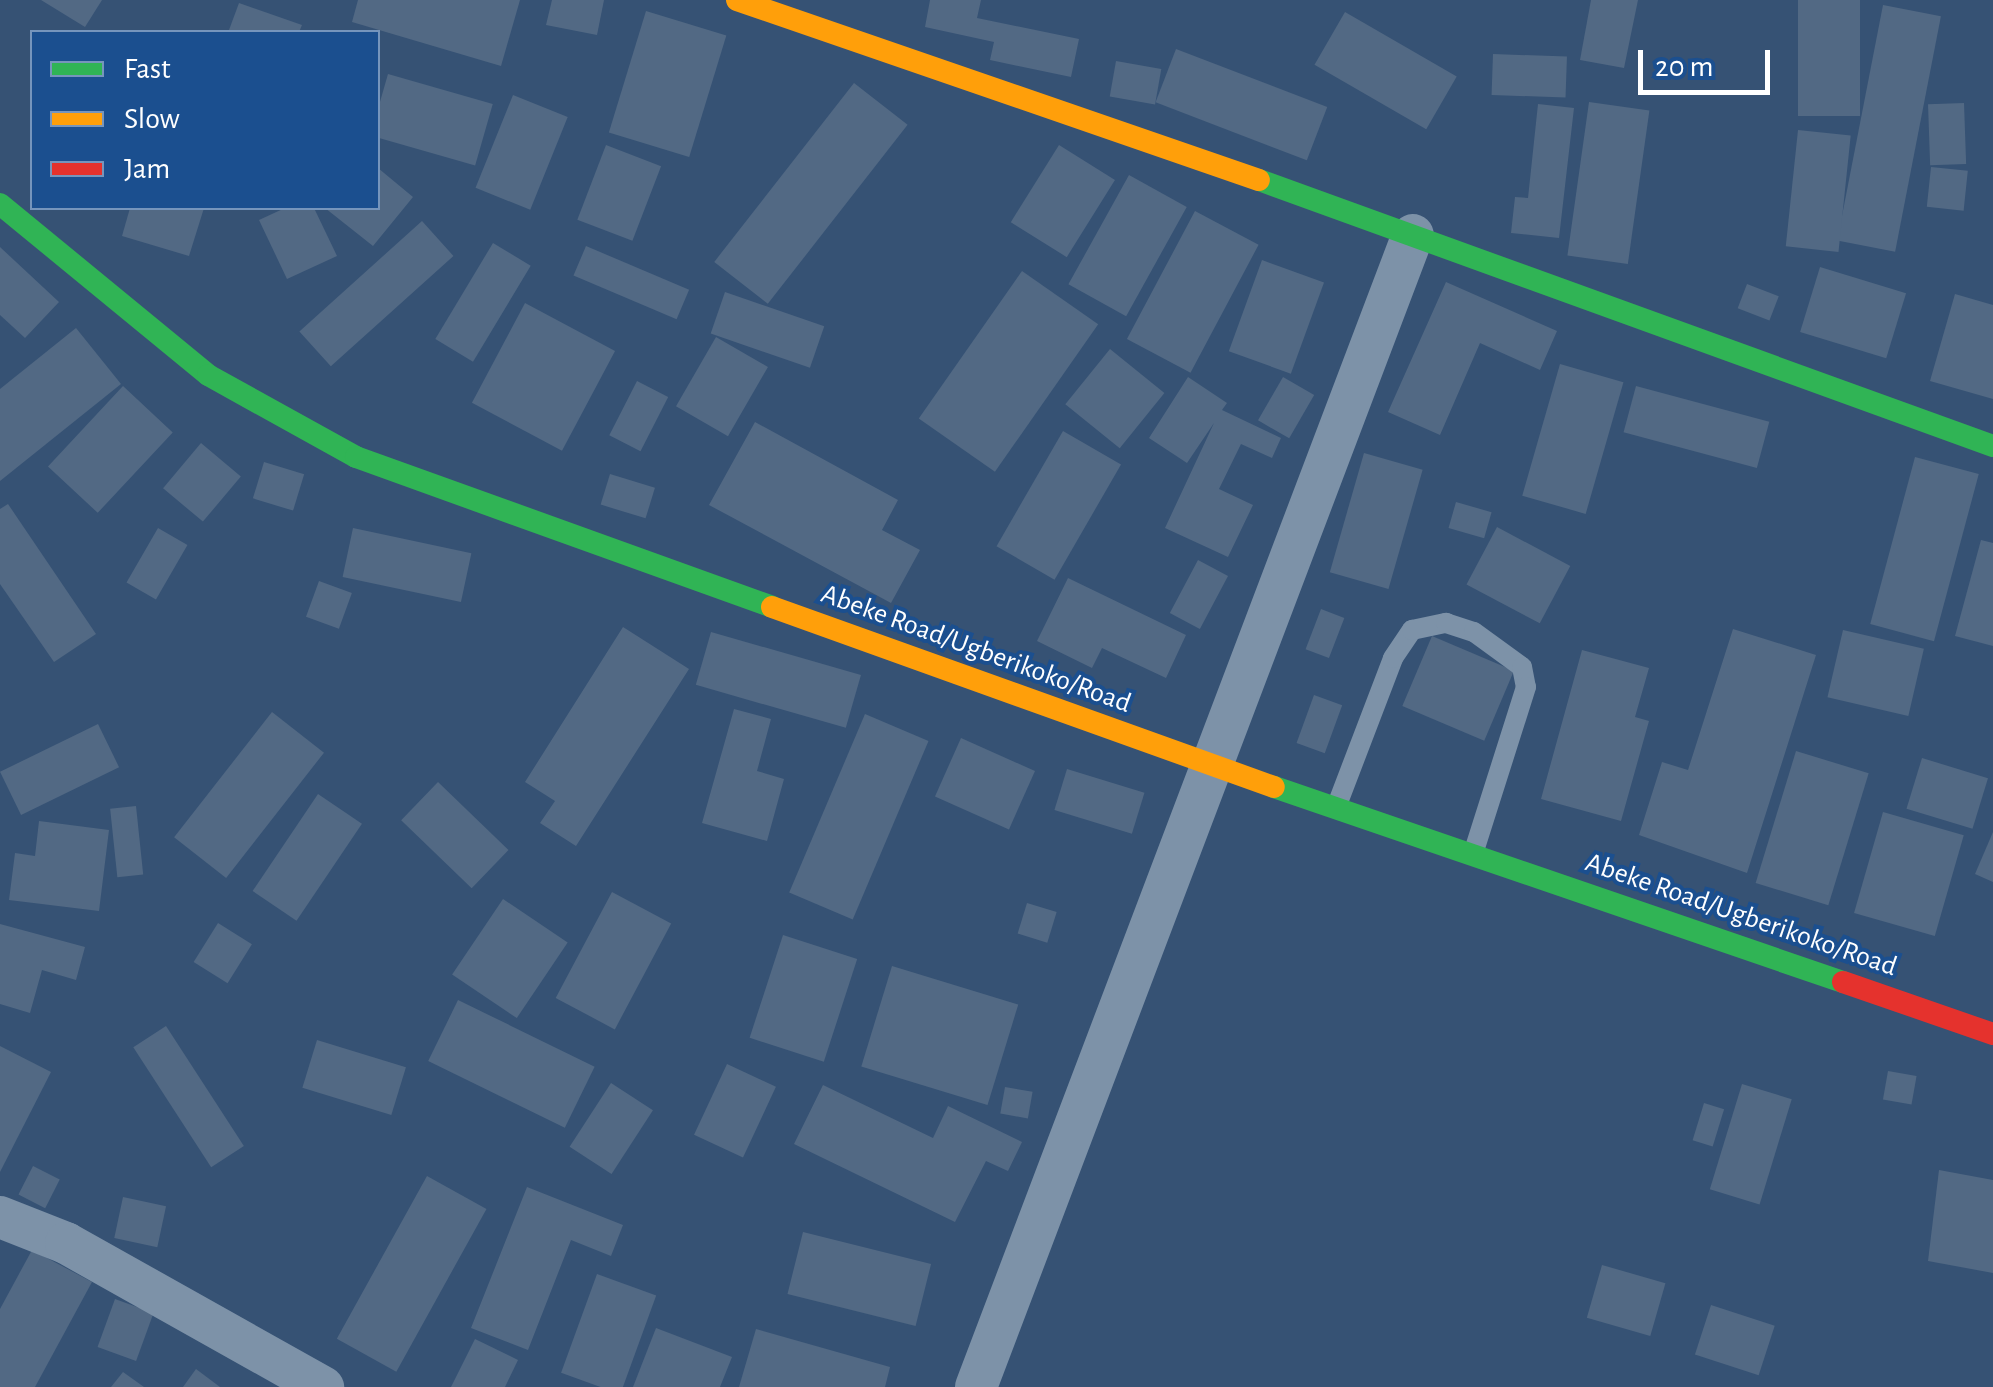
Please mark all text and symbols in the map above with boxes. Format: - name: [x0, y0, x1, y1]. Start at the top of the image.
- legend: [30, 30, 380, 210]
- scale bar: [1643, 30, 1776, 92]
- text: 20 m: [1655, 52, 1713, 82]
- text: Fast: [124, 54, 171, 84]
- text: Slow: [124, 104, 180, 134]
- text: Jam: [124, 154, 170, 184]
- street label: Abeke Road/Ugberikoko/Road: [817, 577, 1135, 721]
- street label: Abeke Road/Ugberikoko/Road: [1581, 846, 1901, 984]

